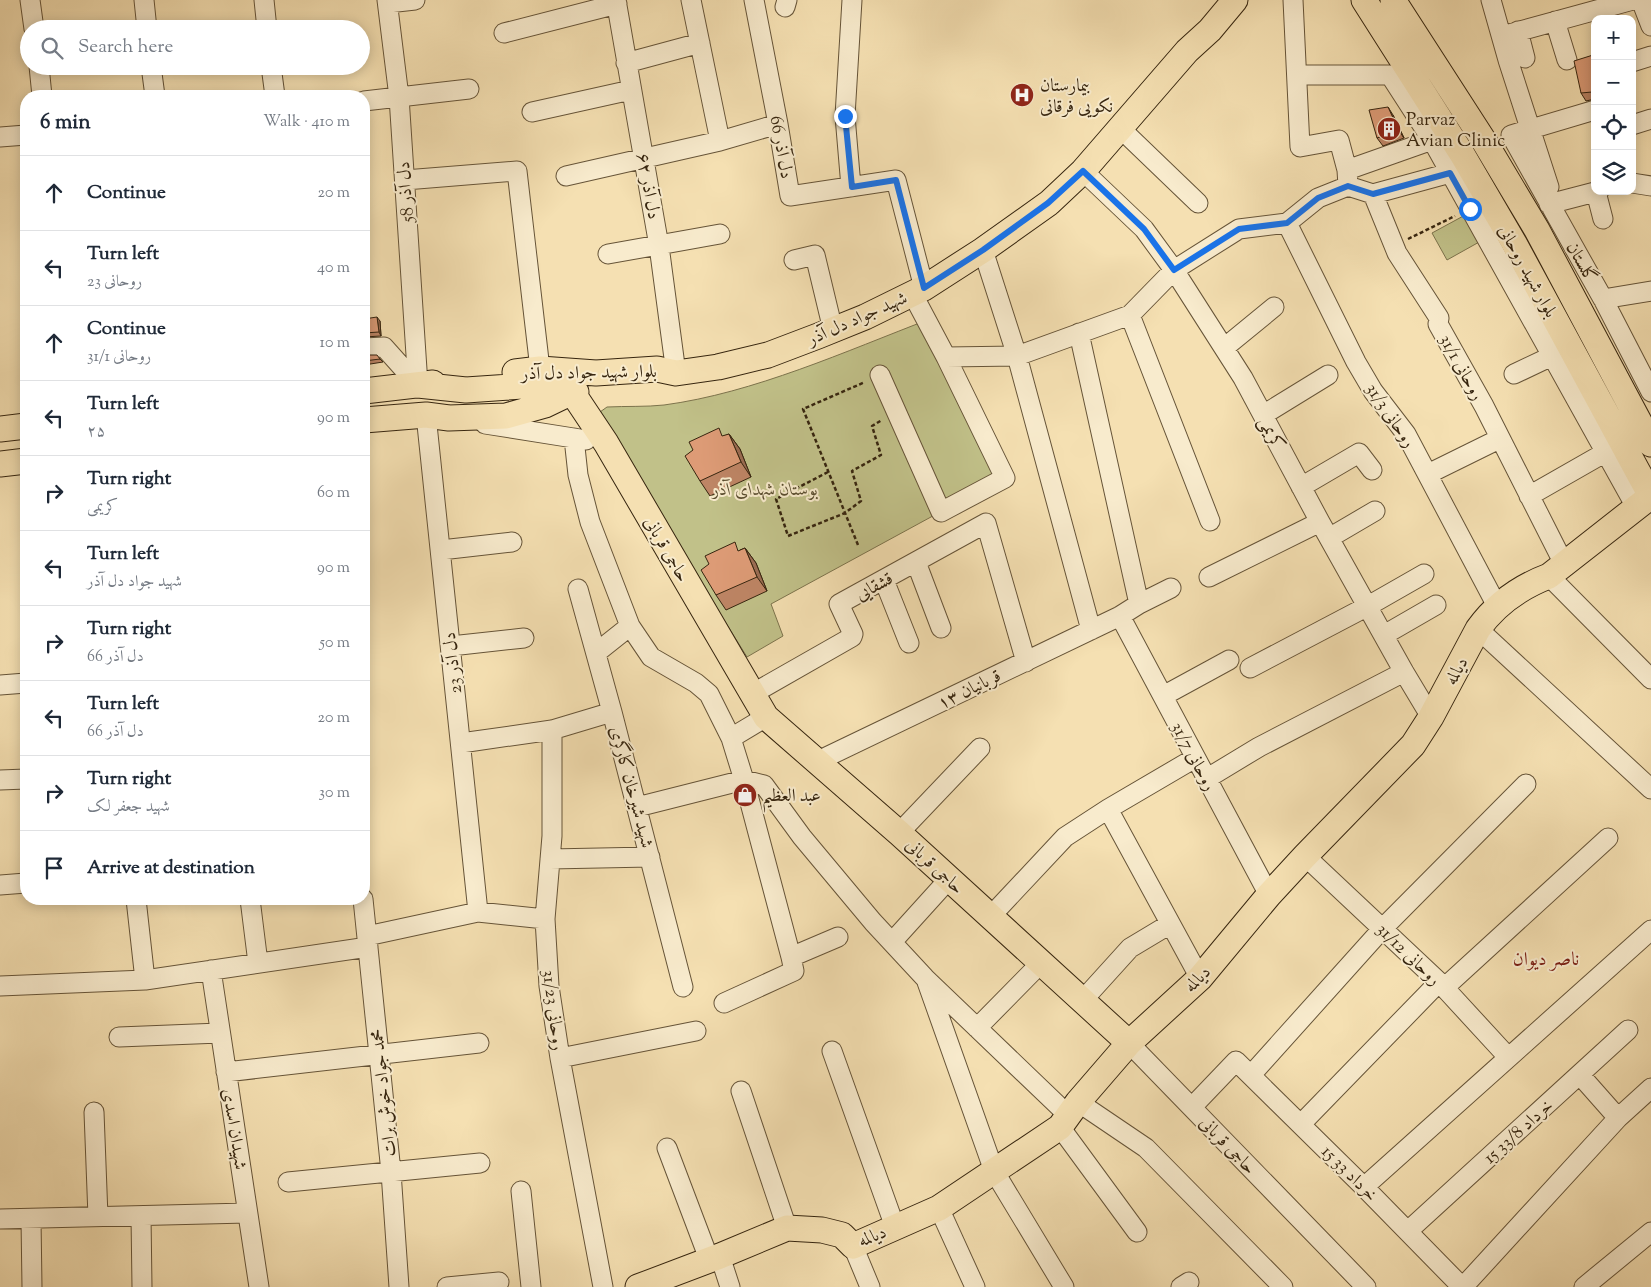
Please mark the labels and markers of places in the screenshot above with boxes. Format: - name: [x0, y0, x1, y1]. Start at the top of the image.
- place label: بیمارستان نکویی فرقانی: [1040, 74, 1113, 121]
- hospital icon: بیمارستان نکویی فرقانی: [1009, 82, 1035, 108]
- place label: Parvaz Avian Clinic: [1406, 108, 1505, 155]
- building icon: Parvaz Avian Clinic: [1376, 116, 1402, 142]
- shop icon: عبد العظيم: [732, 782, 758, 808]
- place label: عبد العظيم: [762, 784, 821, 813]

